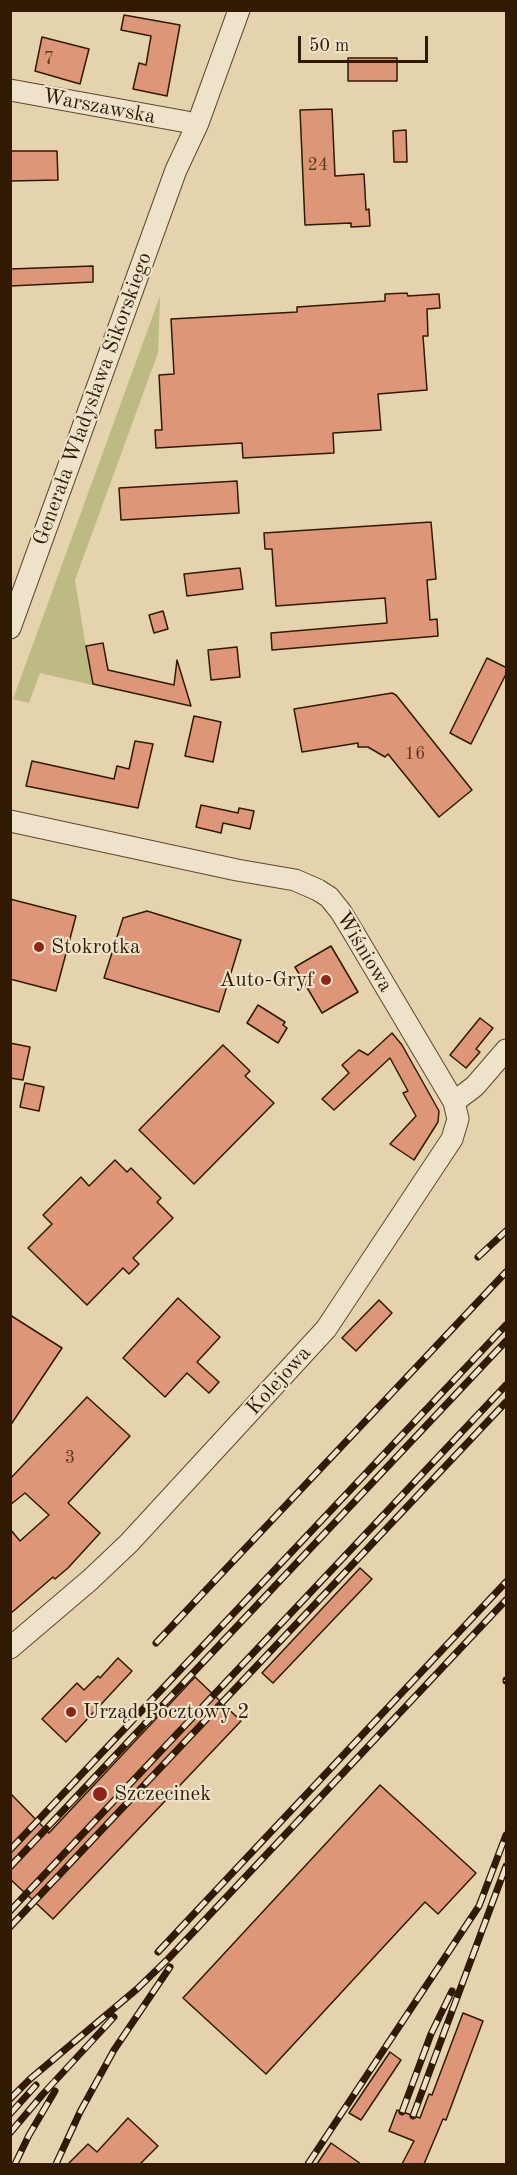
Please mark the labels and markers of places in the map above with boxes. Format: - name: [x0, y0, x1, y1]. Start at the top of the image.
- place label: Stokrotka: [51, 934, 140, 960]
- marker: Stokrotka: [32, 940, 46, 954]
- place label: Auto-Gryf: [219, 967, 314, 993]
- marker: Auto-Gryf: [319, 973, 333, 987]
- place label: Urząd Pocztowy 2: [83, 1699, 249, 1725]
- marker: Urząd Pocztowy 2: [64, 1705, 78, 1719]
- place label: Szczecinek: [114, 1781, 211, 1807]
- marker: Szczecinek: [91, 1785, 109, 1803]

